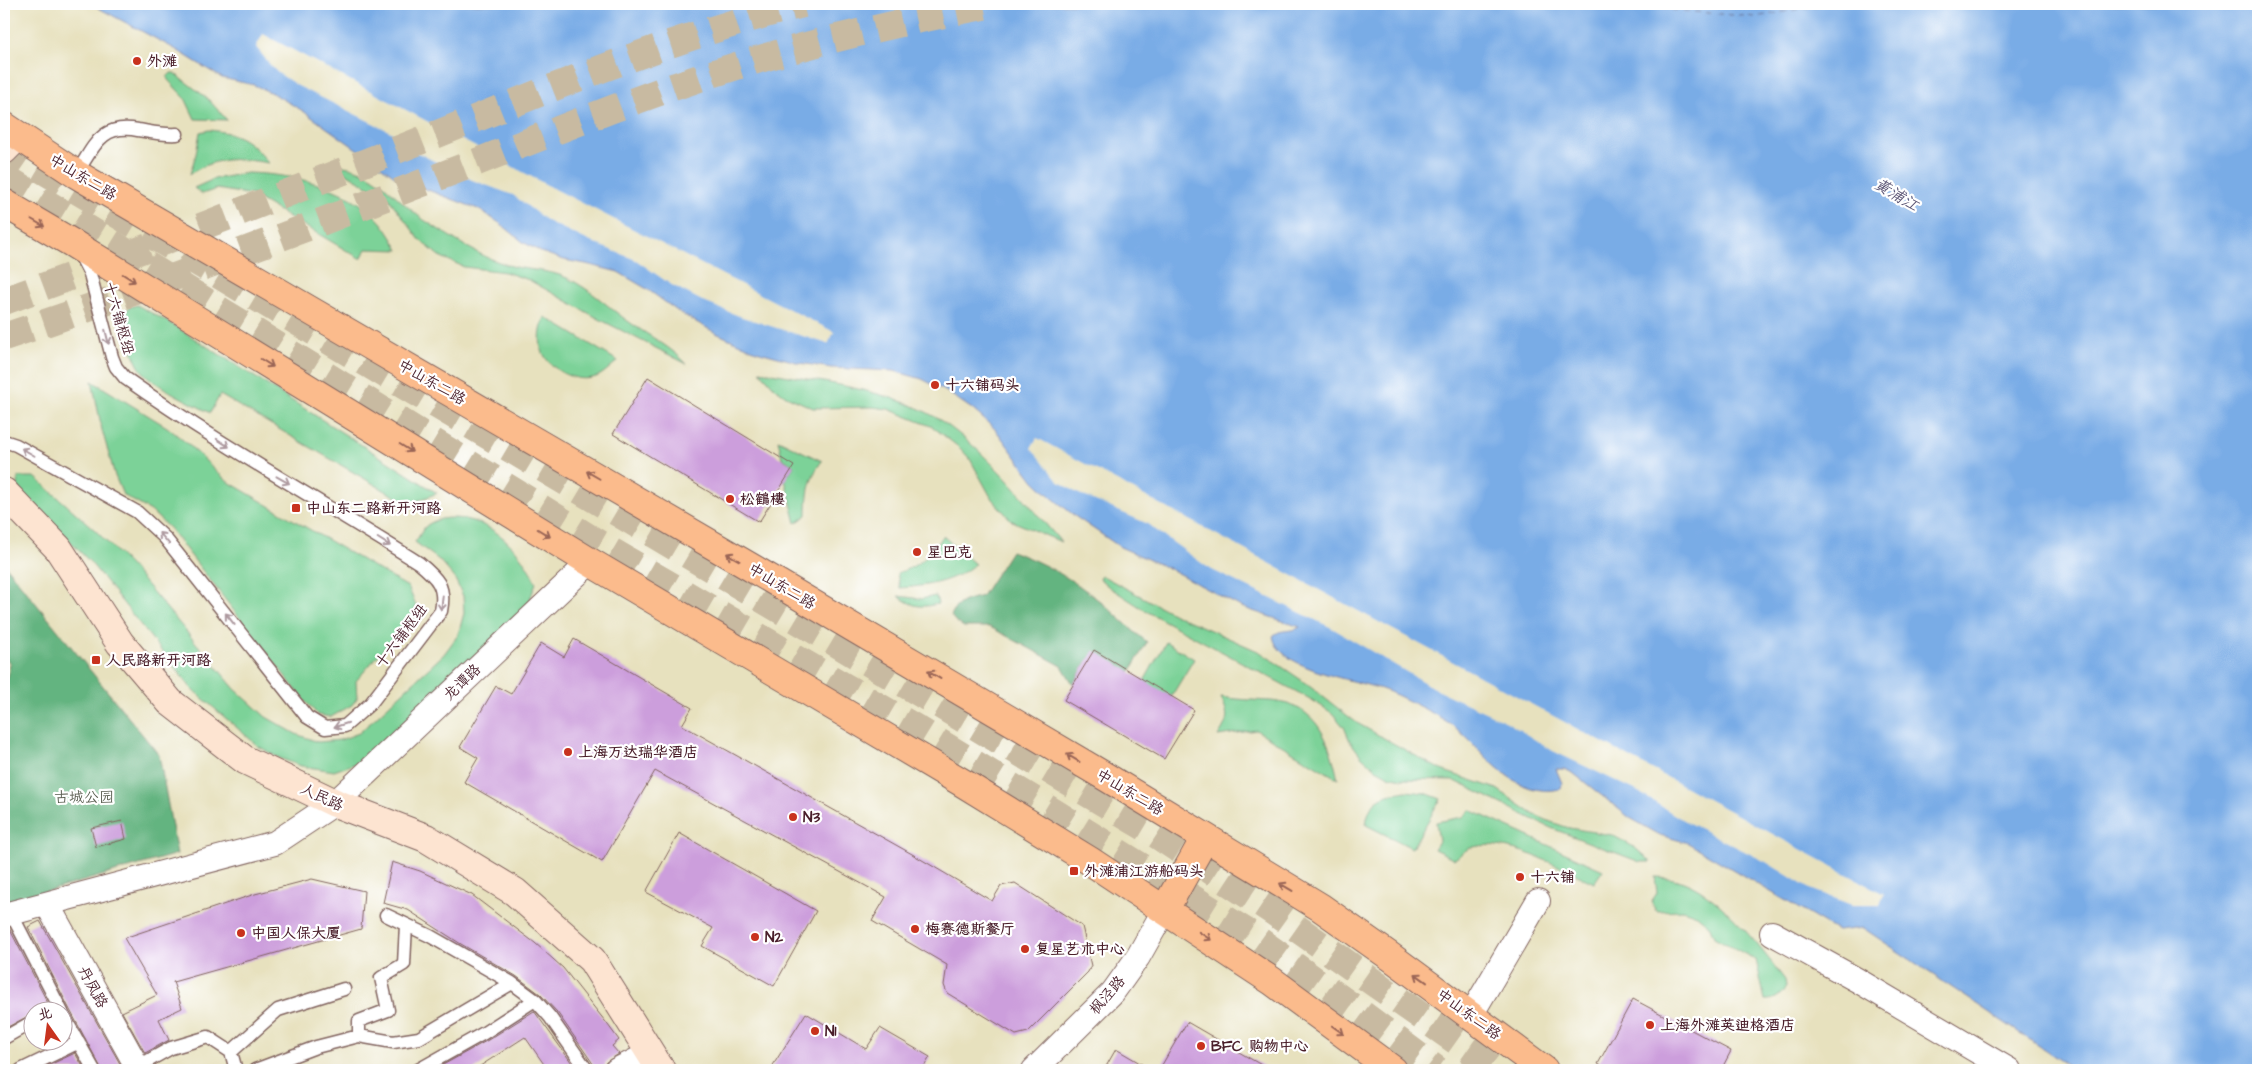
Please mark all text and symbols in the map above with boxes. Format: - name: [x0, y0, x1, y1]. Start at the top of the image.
- place label: 外滩: [147, 51, 178, 72]
- marker: 外滩: [131, 55, 143, 67]
- street label: 中山东二路: [45, 149, 120, 206]
- water label: 黄浦江: [1870, 173, 1924, 217]
- one-way arrow: [30, 219, 45, 229]
- one-way arrow: [121, 273, 135, 283]
- street label: 十六铺枢纽: [98, 279, 139, 357]
- one-way arrow: [103, 329, 112, 345]
- street label: 中山东二路: [394, 355, 469, 410]
- one-way arrow: [260, 358, 274, 368]
- place label: 十六铺码头: [945, 375, 1020, 396]
- marker: 十六铺码头: [929, 379, 941, 391]
- one-way arrow: [215, 438, 229, 448]
- one-way arrow: [398, 444, 412, 454]
- one-way arrow: [21, 446, 36, 456]
- one-way arrow: [586, 470, 600, 480]
- one-way arrow: [276, 475, 290, 485]
- place label: 松鶴樓: [740, 489, 785, 510]
- marker: 松鶴樓: [724, 493, 736, 505]
- place label: 中山东二路新开河路: [306, 498, 441, 519]
- marker: 中山东二路新开河路: [290, 502, 302, 514]
- one-way arrow: [536, 529, 550, 539]
- one-way arrow: [158, 532, 170, 545]
- one-way arrow: [377, 537, 391, 547]
- place label: 星巴克: [927, 542, 972, 563]
- marker: 星巴克: [911, 546, 923, 558]
- one-way arrow: [726, 552, 741, 562]
- street label: 中山东二路: [744, 558, 819, 615]
- one-way arrow: [437, 594, 447, 610]
- street label: 十六铺枢纽: [370, 600, 432, 673]
- one-way arrow: [224, 613, 235, 626]
- place label: 人民路新开河路: [106, 650, 211, 671]
- marker: 人民路新开河路: [90, 654, 102, 666]
- street label: 龙谭路: [439, 659, 486, 706]
- one-way arrow: [927, 670, 941, 680]
- one-way arrow: [333, 721, 349, 731]
- place label: 上海万达瑞华酒店: [578, 742, 698, 763]
- marker: 上海万达瑞华酒店: [562, 746, 574, 758]
- one-way arrow: [1067, 752, 1081, 762]
- street label: 中山东二路: [1092, 764, 1167, 821]
- street label: 人民路: [297, 778, 347, 816]
- park label: 古城公园: [54, 787, 114, 808]
- place label: N3: [803, 807, 820, 828]
- marker: N3: [787, 811, 799, 823]
- place label: 外滩浦江游船码头: [1084, 861, 1204, 882]
- marker: 外滩浦江游船码头: [1068, 865, 1080, 877]
- place label: 十六铺: [1530, 867, 1575, 888]
- marker: 十六铺: [1514, 871, 1526, 883]
- one-way arrow: [1280, 881, 1294, 891]
- place label: 梅赛德斯餐厅: [925, 919, 1015, 940]
- place label: 中国人保大厦: [251, 923, 341, 944]
- marker: 梅赛德斯餐厅: [909, 923, 921, 935]
- marker: 中国人保大厦: [235, 927, 247, 939]
- place label: N2: [765, 927, 783, 948]
- marker: N2: [749, 931, 761, 943]
- one-way arrow: [1198, 931, 1212, 941]
- place label: 复星艺术中心: [1035, 939, 1125, 960]
- marker: 复星艺术中心: [1019, 943, 1031, 955]
- street label: 丹凤路: [72, 962, 113, 1012]
- street label: 枫泾路: [1085, 971, 1130, 1019]
- one-way arrow: [1414, 973, 1428, 983]
- street label: 中山东二路: [1432, 984, 1505, 1045]
- north arrow: [22, 1002, 72, 1052]
- text: 北: [36, 1003, 54, 1026]
- place label: 上海外滩英迪格酒店: [1660, 1015, 1795, 1036]
- marker: 上海外滩英迪格酒店: [1644, 1019, 1656, 1031]
- place label: N1: [825, 1021, 836, 1042]
- one-way arrow: [1331, 1024, 1344, 1035]
- marker: N1: [809, 1025, 821, 1037]
- place label: BFC 购物中心: [1211, 1036, 1309, 1057]
- marker: BFC 购物中心: [1195, 1040, 1207, 1052]

